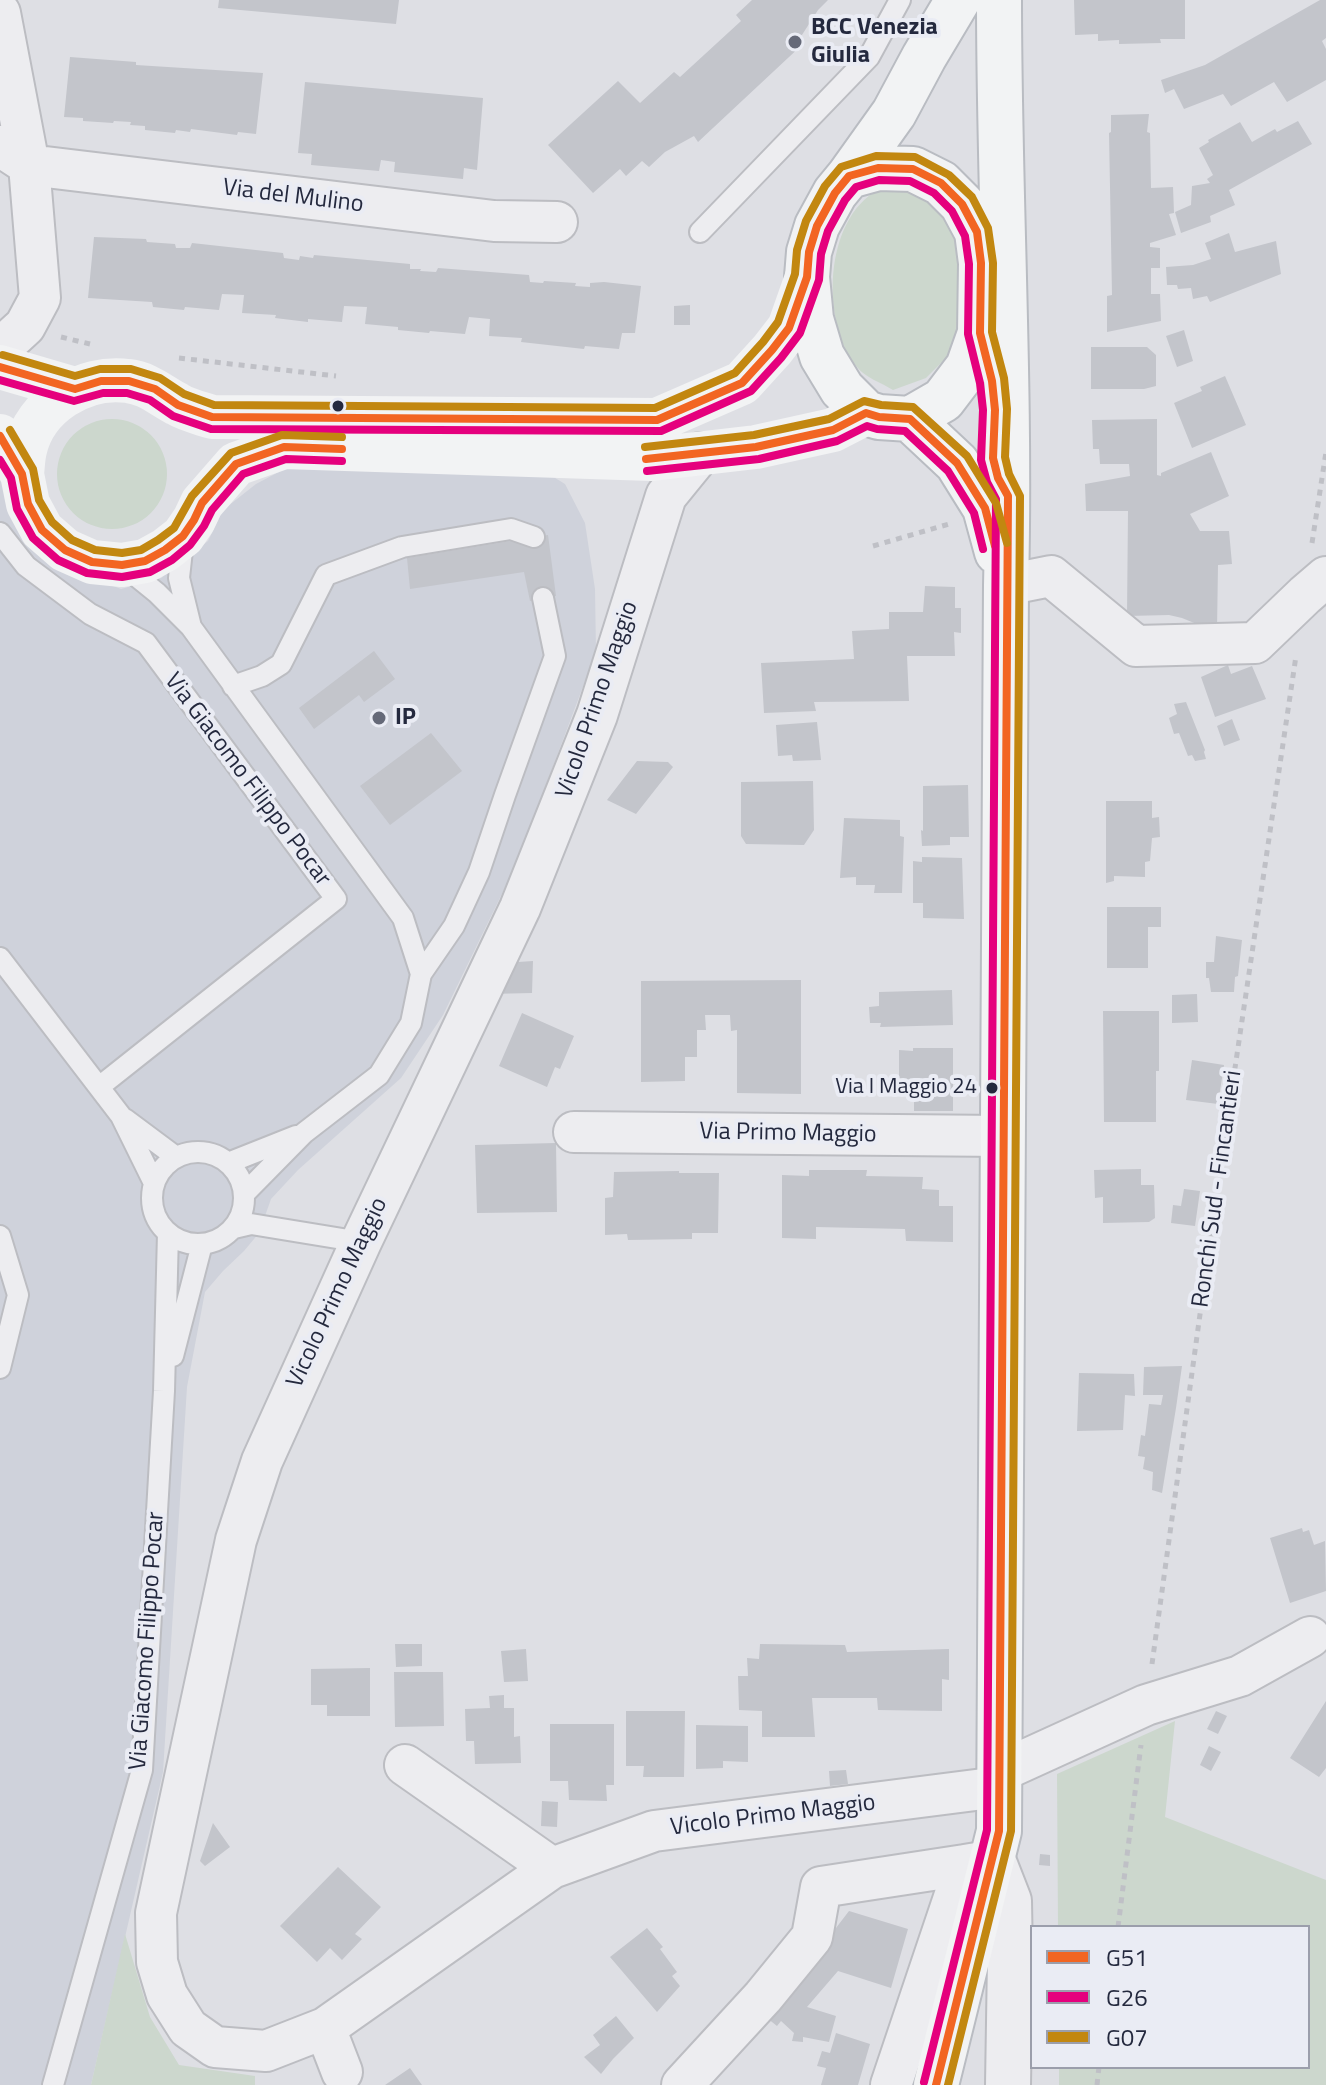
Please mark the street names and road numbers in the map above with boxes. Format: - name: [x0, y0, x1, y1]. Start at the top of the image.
- street label: Via del Mulino: [221, 174, 365, 220]
- street label: Vicolo Primo Maggio: [551, 598, 645, 802]
- street label: Via Giacomo Filippo Pocar: [158, 668, 336, 892]
- street label: Ronchi Sud - Fincantieri: [1187, 1069, 1249, 1309]
- street label: Via Primo Maggio: [699, 1118, 877, 1150]
- street label: Vicolo Primo Maggio: [281, 1193, 395, 1393]
- street label: Via Giacomo Filippo Pocar: [125, 1511, 171, 1771]
- street label: Vicolo Primo Maggio: [669, 1789, 877, 1843]

